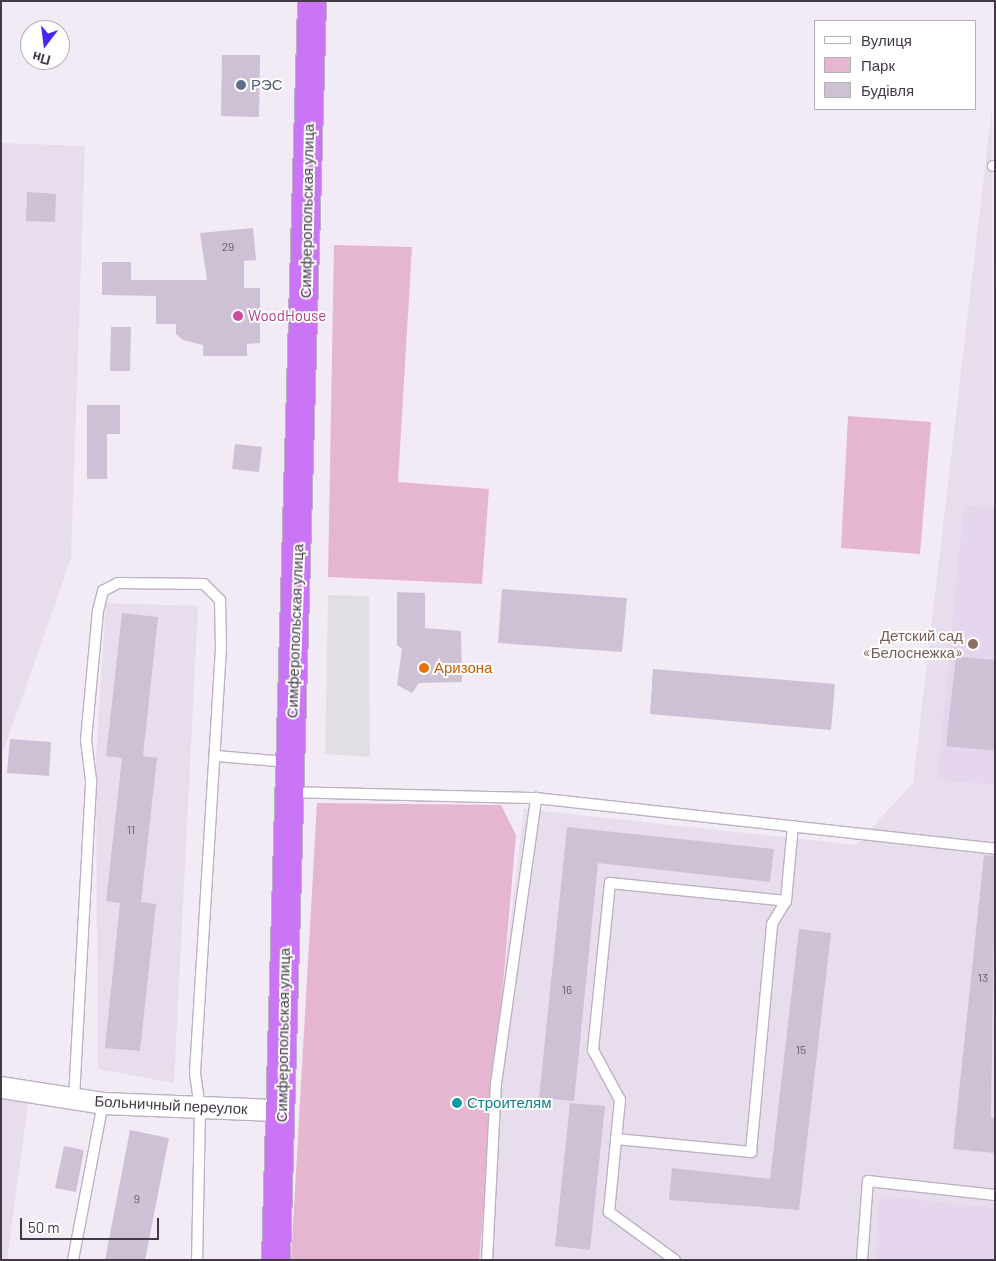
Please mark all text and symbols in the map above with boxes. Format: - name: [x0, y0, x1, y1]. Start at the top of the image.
- north arrow: [20, 20, 70, 70]
- legend: [814, 20, 976, 110]
- text: Вулиця: [861, 31, 912, 49]
- text: Пн: [30, 48, 52, 70]
- text: Парк: [861, 56, 895, 74]
- place label: РЭС: [251, 76, 283, 94]
- marker: РЭС: [235, 79, 247, 91]
- text: Будівля: [861, 81, 914, 99]
- street label: Симферопольская улица: [296, 124, 318, 298]
- house number: 29: [222, 240, 234, 254]
- place label: WoodHouse: [248, 307, 326, 325]
- marker: WoodHouse: [232, 310, 244, 322]
- street label: Симферопольская улица: [283, 543, 307, 719]
- place label: Детский сад «Белоснежка»: [863, 626, 963, 661]
- marker: Детский сад «Белоснежка»: [967, 638, 979, 650]
- place label: Аризона: [434, 659, 492, 677]
- marker: Аризона: [418, 662, 430, 674]
- house number: 11: [127, 823, 135, 837]
- street label: Симферопольская улица: [272, 948, 294, 1122]
- house number: 13: [978, 971, 988, 985]
- house number: 16: [562, 983, 572, 997]
- house number: 15: [796, 1043, 806, 1057]
- street label: Больничный переулок: [94, 1092, 248, 1118]
- place label: Строителям: [467, 1094, 551, 1112]
- marker: Строителям: [451, 1097, 463, 1109]
- house number: 9: [134, 1192, 140, 1206]
- scale bar: [22, 1208, 161, 1240]
- text: 50 m: [28, 1218, 60, 1236]

